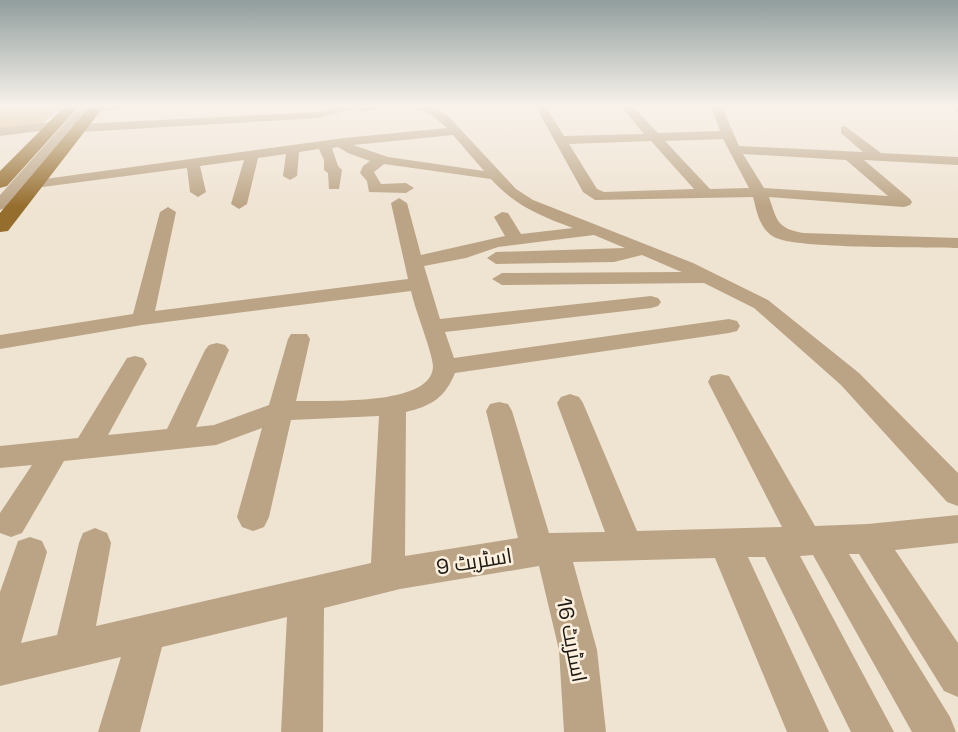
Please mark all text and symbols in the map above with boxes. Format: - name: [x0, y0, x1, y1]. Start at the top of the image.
- street label: اسٹریٹ 9: [434, 542, 514, 580]
- street label: اسٹریٹ 16: [551, 596, 593, 684]

